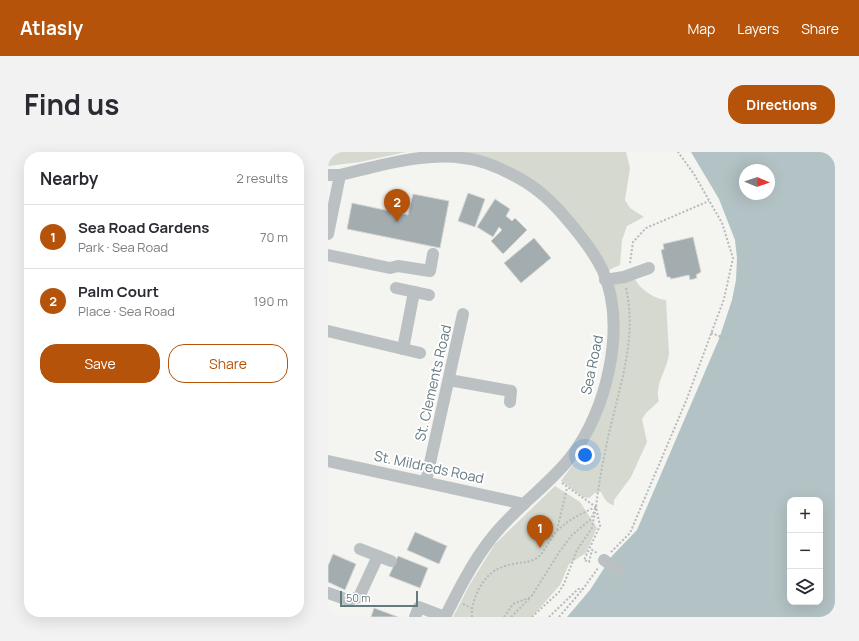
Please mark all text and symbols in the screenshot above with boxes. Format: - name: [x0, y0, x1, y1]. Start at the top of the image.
- text: Atlasly: [20, 15, 83, 41]
- text: Map: [687, 19, 715, 38]
- text: Layers: [737, 19, 779, 38]
- text: Share: [801, 19, 839, 38]
- text: Find us: [24, 85, 119, 123]
- button: Directions: [728, 85, 835, 124]
- north arrow: [739, 164, 775, 200]
- text: Nearby: [40, 167, 98, 190]
- text: 2 results: [236, 169, 288, 187]
- pin: 2: [384, 189, 410, 222]
- text: Sea Road Gardens: [78, 217, 209, 238]
- text: 1: [50, 228, 56, 246]
- text: 70 m: [260, 228, 288, 246]
- text: Park · Sea Road: [78, 238, 168, 256]
- text: Palm Court: [78, 281, 159, 302]
- text: 2: [49, 292, 57, 310]
- text: 190 m: [253, 292, 288, 310]
- text: Place · Sea Road: [78, 302, 175, 320]
- street label: St. Clements Road: [410, 323, 455, 443]
- street label: Sea Road: [576, 333, 607, 396]
- button: Save: [40, 344, 160, 383]
- button: Share: [168, 344, 288, 383]
- your location: [575, 445, 595, 465]
- street label: St. Mildreds Road: [372, 446, 486, 487]
- map controls: [787, 497, 823, 605]
- button: +: [787, 497, 823, 533]
- pin: 1: [527, 515, 553, 548]
- button: −: [787, 533, 823, 569]
- button: layers: [787, 569, 823, 605]
- scale bar: [340, 589, 418, 608]
- text: 50 m: [346, 590, 371, 605]

